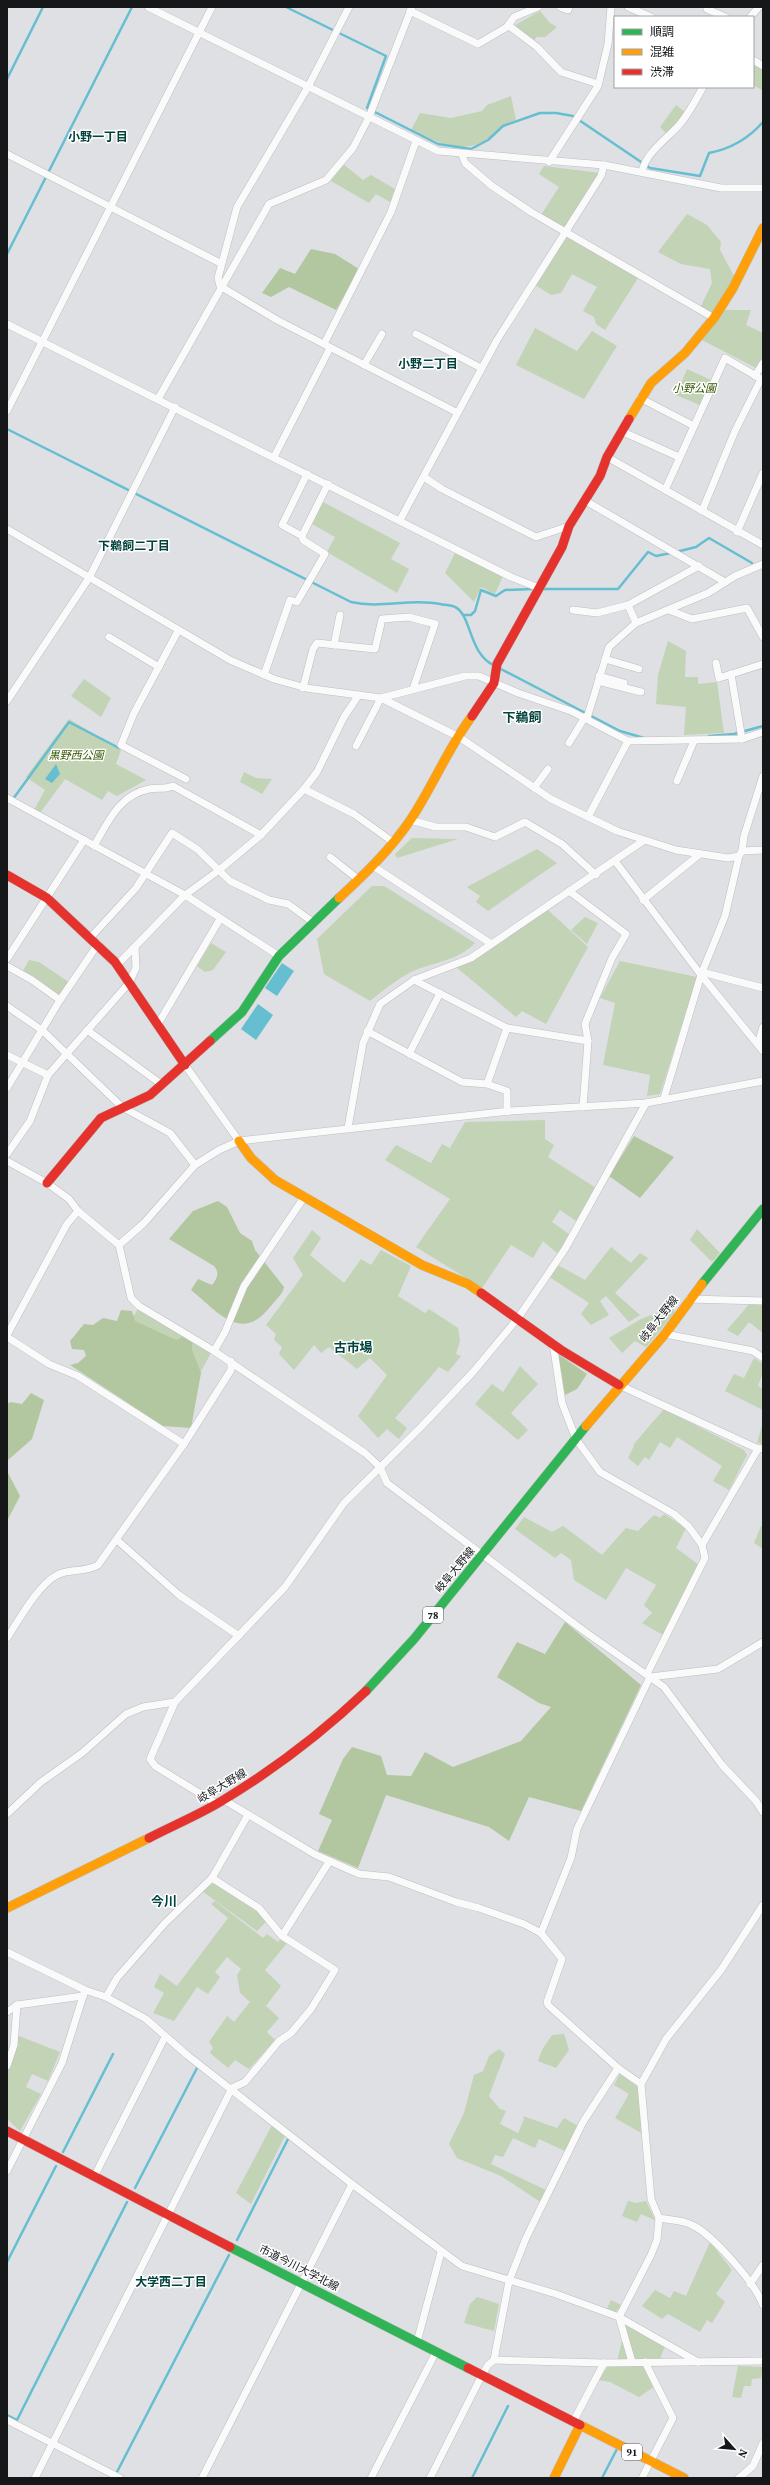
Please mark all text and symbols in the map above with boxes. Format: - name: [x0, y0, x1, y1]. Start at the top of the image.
- legend: [614, 16, 754, 88]
- text: 順調: [650, 24, 674, 40]
- text: 混雑: [650, 44, 674, 60]
- text: 渋滞: [650, 64, 674, 80]
- district label: 小野一丁目: [68, 129, 128, 145]
- district label: 小野二丁目: [398, 356, 458, 372]
- park label: 小野公園: [672, 381, 718, 396]
- district label: 下鵜飼二丁目: [98, 538, 170, 554]
- district label: 下鵜飼: [502, 709, 542, 726]
- park label: 黒野西公園: [49, 748, 105, 763]
- street label: 岐阜大野線: [636, 1293, 682, 1345]
- district label: 古市場: [333, 1339, 373, 1356]
- street label: 岐阜大野線: [432, 1544, 478, 1596]
- road number: 78: [423, 1607, 443, 1623]
- street label: 岐阜大野線: [195, 1765, 249, 1807]
- district label: 今川: [151, 1893, 177, 1910]
- street label: 市道今川大学北線: [256, 2241, 342, 2295]
- district label: 大学西二丁目: [135, 2274, 207, 2290]
- north arrow: [714, 2429, 754, 2469]
- road number: 91: [622, 2444, 642, 2460]
- text: N: [734, 2446, 751, 2460]

